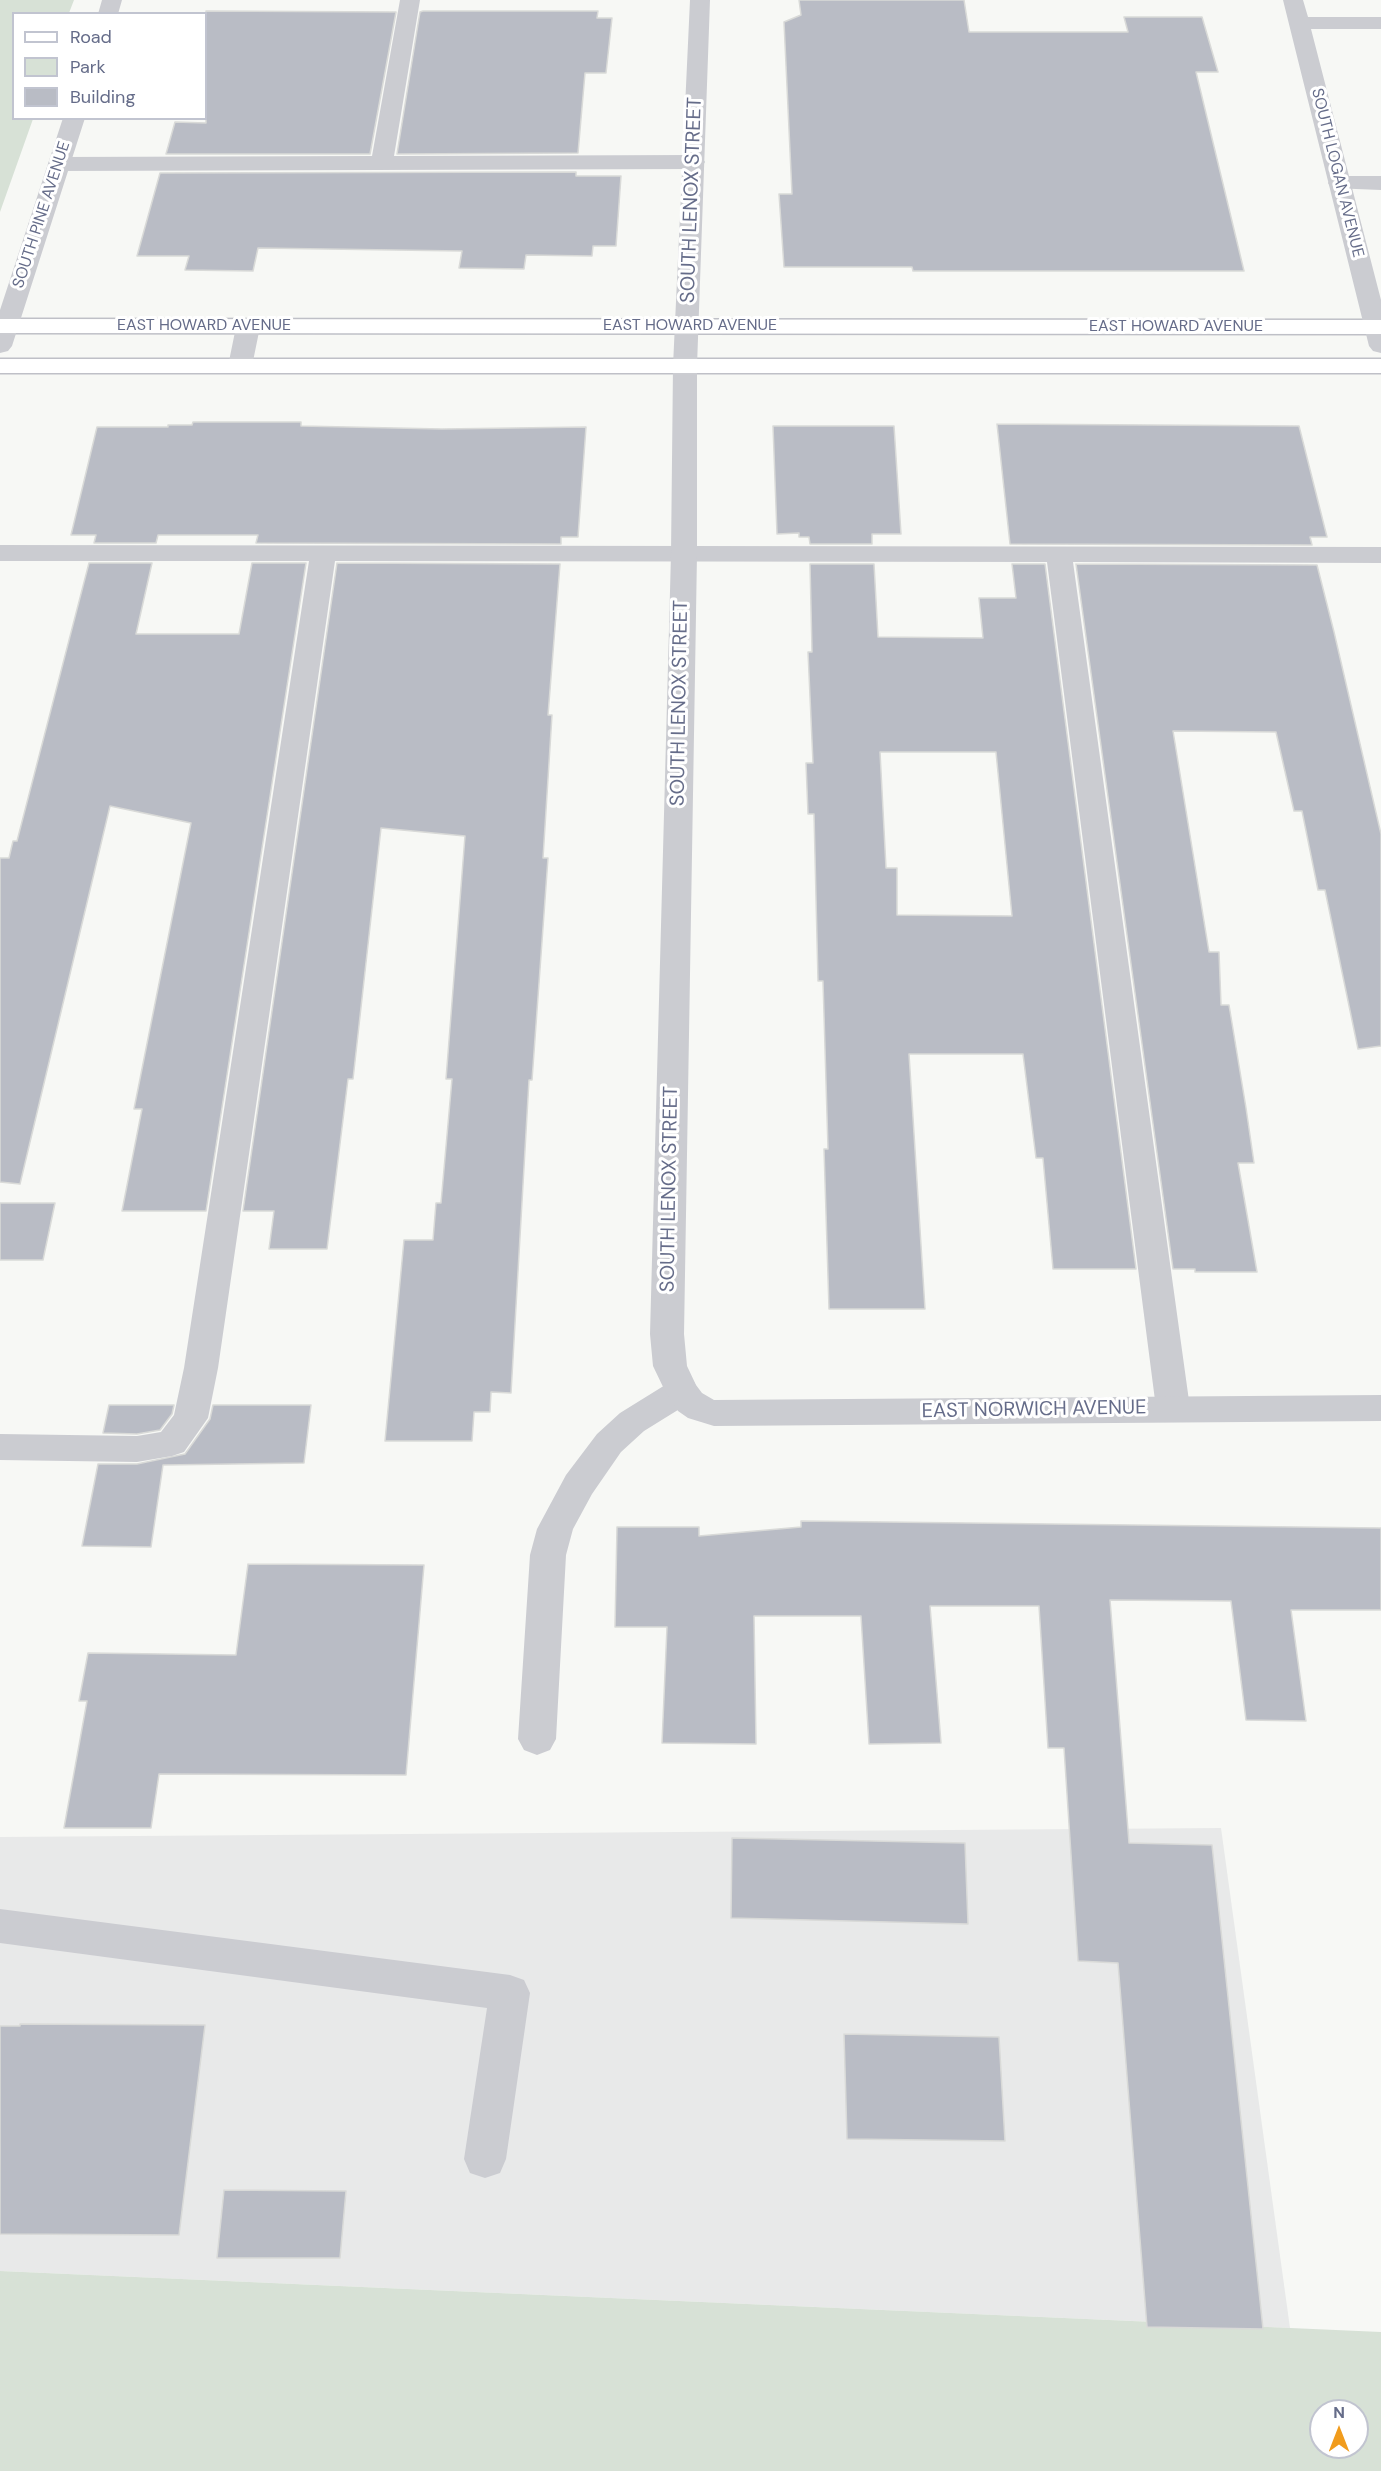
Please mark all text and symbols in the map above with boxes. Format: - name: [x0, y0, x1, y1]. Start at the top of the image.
- legend: [12, 12, 207, 120]
- text: Road: [70, 25, 112, 49]
- text: Park: [70, 55, 106, 79]
- text: Building: [70, 85, 135, 109]
- street label: SOUTH LOGAN AVENUE: [1307, 87, 1367, 259]
- street label: SOUTH LENOX STREET: [676, 97, 708, 303]
- street label: SOUTH PINE AVENUE: [9, 139, 75, 291]
- street label: EAST HOWARD AVENUE: [117, 316, 291, 336]
- street label: EAST HOWARD AVENUE: [603, 316, 777, 336]
- street label: EAST HOWARD AVENUE: [1089, 317, 1263, 337]
- street label: SOUTH LENOX STREET: [666, 600, 694, 806]
- street label: SOUTH LENOX STREET: [656, 1086, 684, 1292]
- street label: EAST NORWICH AVENUE: [921, 1396, 1147, 1424]
- north arrow: [1309, 2399, 1369, 2459]
- text: N: [1333, 2402, 1345, 2423]

